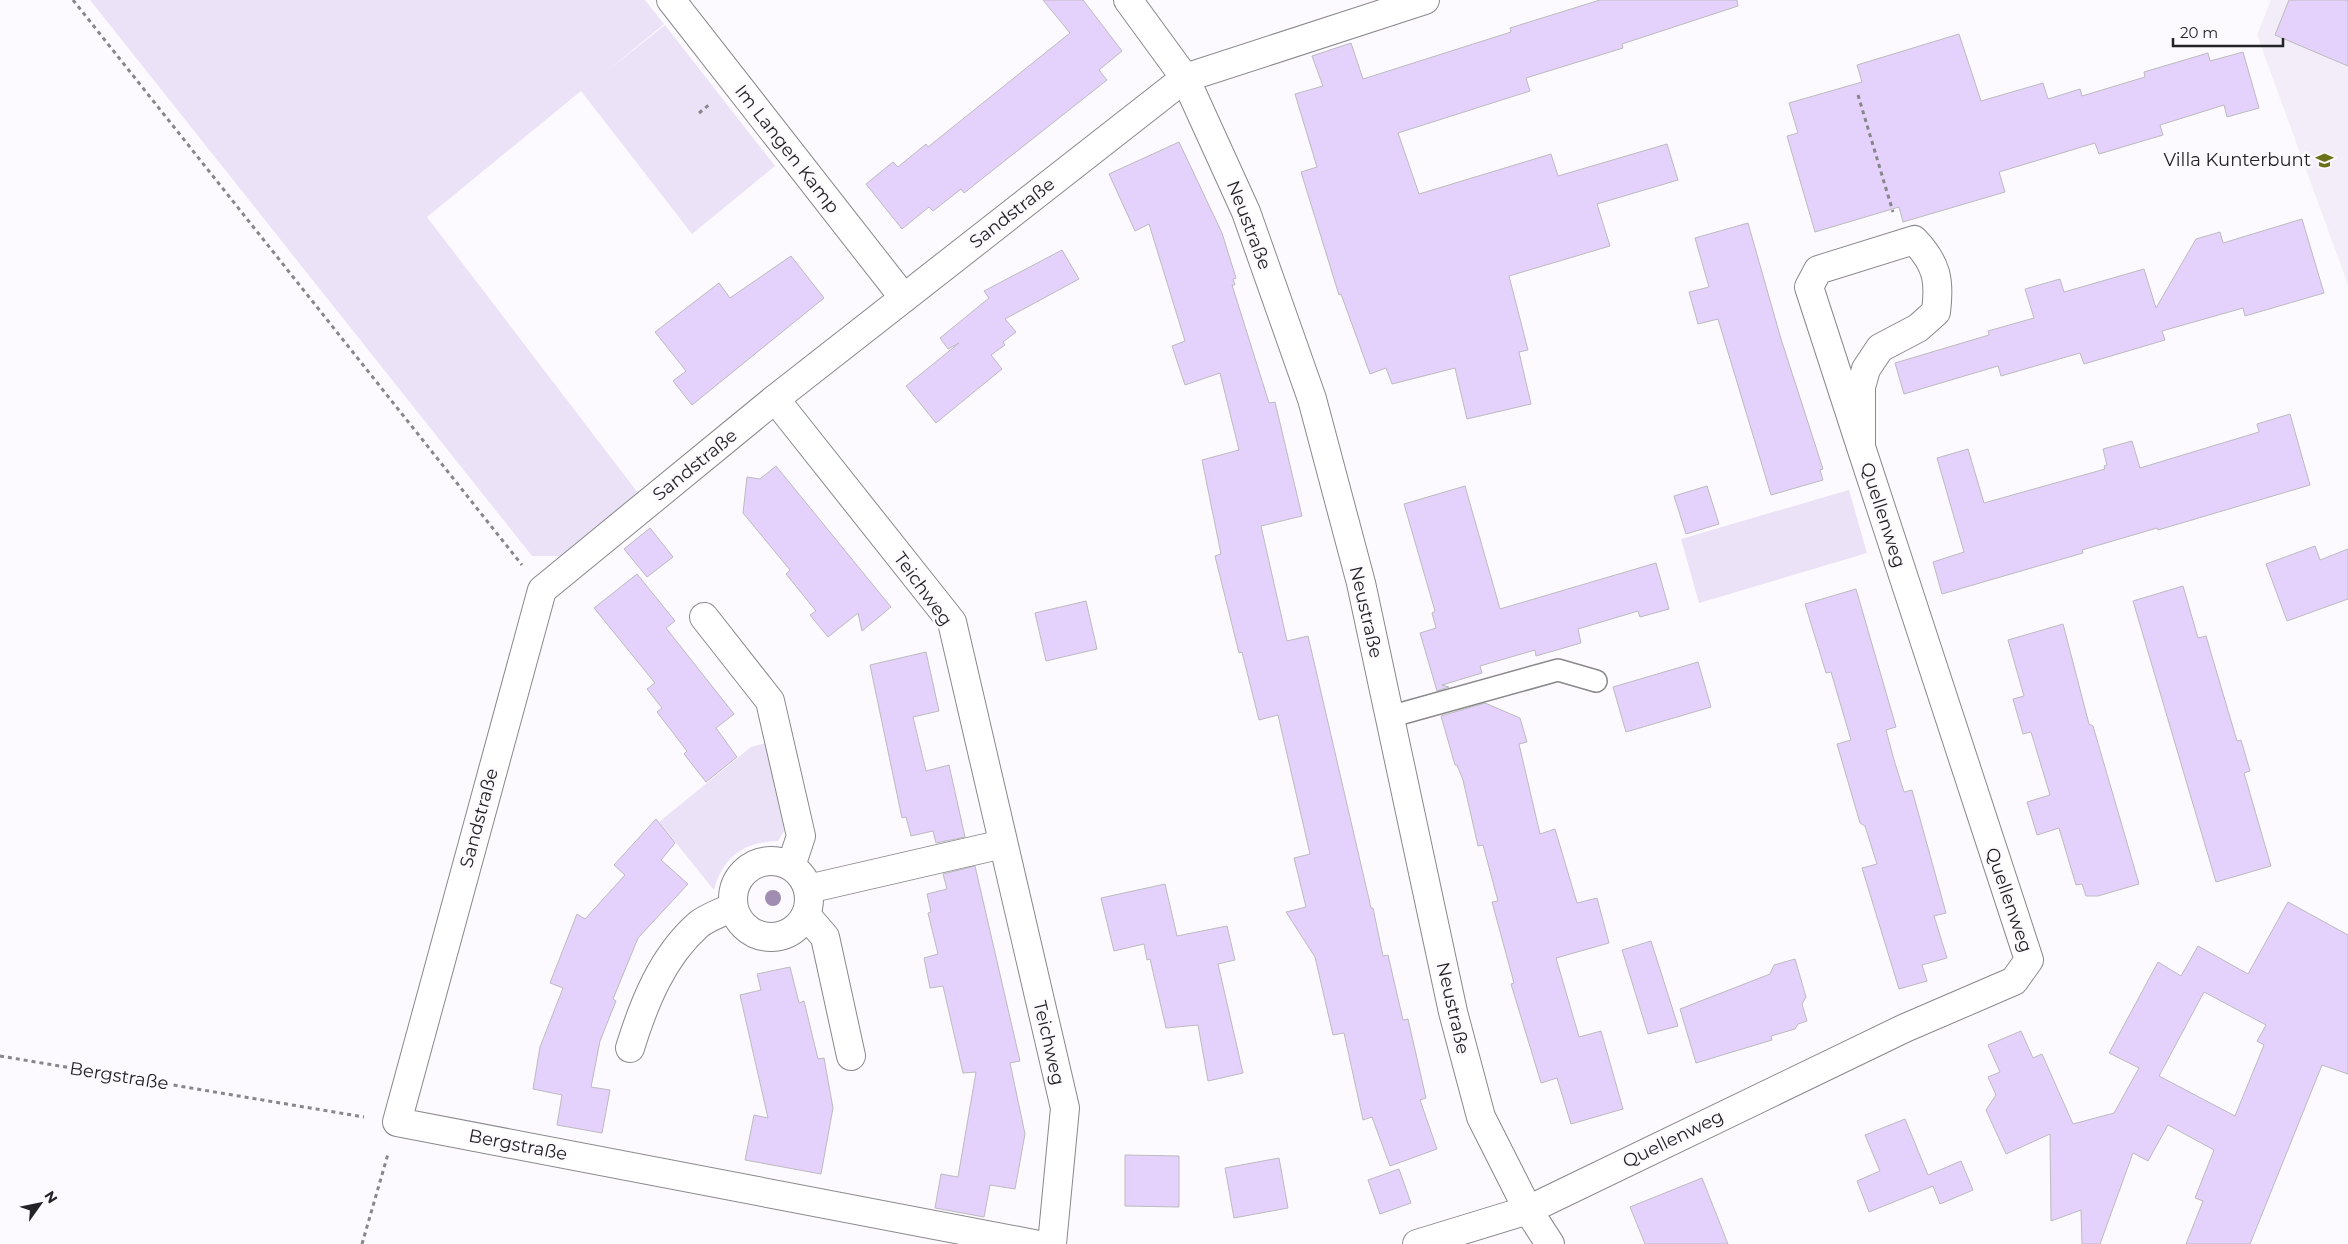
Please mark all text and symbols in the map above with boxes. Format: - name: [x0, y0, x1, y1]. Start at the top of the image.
- scale bar: [2173, 15, 2283, 47]
- text: 20 m: [2180, 23, 2218, 42]
- street label: Im Langen Kamp: [730, 80, 844, 218]
- place label: Villa Kunterbunt: [2163, 149, 2311, 171]
- school or university icon: Villa Kunterbunt: [2315, 150, 2335, 170]
- street label: Sandstraße: [965, 173, 1059, 253]
- street label: Neustraße: [1222, 177, 1276, 273]
- street label: Sandstraße: [648, 424, 742, 506]
- street label: Quellenweg: [1856, 460, 1910, 570]
- street label: Teichweg: [889, 548, 957, 630]
- street label: Neustraße: [1345, 564, 1387, 660]
- street label: Sandstraße: [455, 766, 503, 870]
- street label: Quellenweg: [1981, 845, 2037, 955]
- street label: Neustraße: [1432, 960, 1474, 1056]
- street label: Teichweg: [1029, 999, 1069, 1087]
- street label: Bergstraße: [68, 1057, 170, 1095]
- street label: Quellenweg: [1619, 1105, 1727, 1173]
- street label: Bergstraße: [467, 1125, 569, 1165]
- north arrow: [15, 1179, 65, 1229]
- text: N: [40, 1187, 62, 1207]

